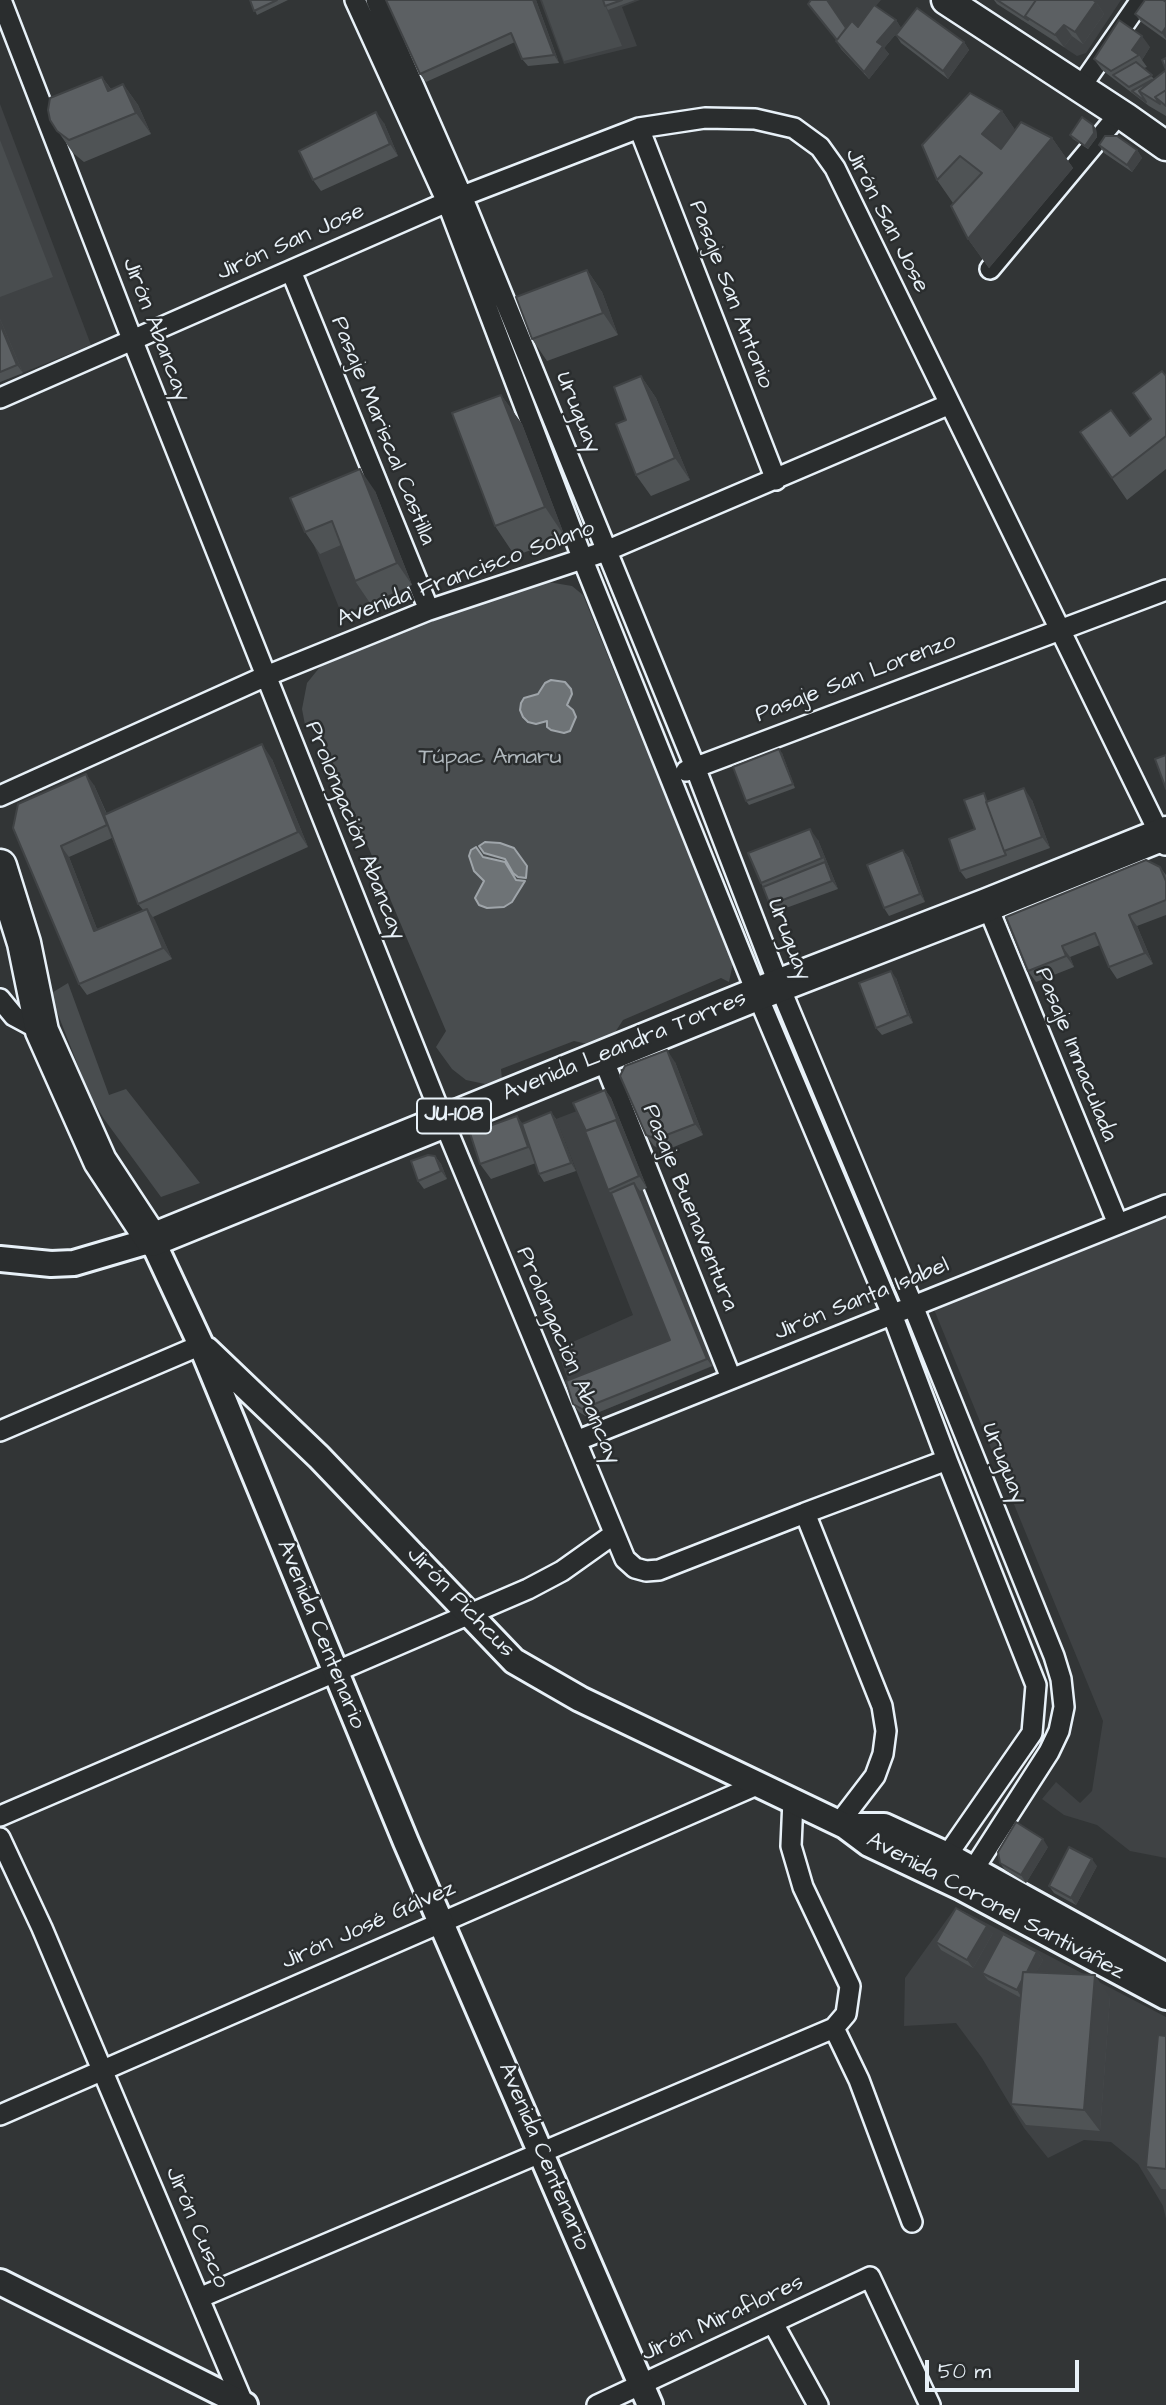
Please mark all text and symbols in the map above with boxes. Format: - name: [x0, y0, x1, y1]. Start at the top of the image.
- street label: Jirón San Jose: [838, 144, 934, 298]
- street label: Pasaje San Antonio: [681, 197, 779, 393]
- street label: Jirón San Jose: [213, 198, 369, 288]
- street label: Jirón Abancay: [115, 254, 195, 406]
- street label: Pasaje Mariscal Castilla: [323, 313, 441, 549]
- street label: Uruguay: [548, 368, 606, 458]
- street label: Avenida Francisco Solano: [333, 515, 599, 635]
- street label: Pasaje San Lorenzo: [752, 628, 960, 730]
- street label: Prolongación Abancay: [298, 718, 410, 944]
- park label: Túpac Amaru: [419, 744, 561, 772]
- street label: Uruguay: [760, 895, 816, 985]
- street label: Pasaje Inmaculada: [1028, 964, 1122, 1146]
- street label: Avenida Leandra Torres: [499, 985, 751, 1109]
- road number: JU-108: [417, 1098, 491, 1134]
- street label: Pasaje Buenaventura: [635, 1101, 743, 1315]
- street label: Prolongación Abancay: [509, 1243, 625, 1469]
- street label: Jirón Santa Isabel: [771, 1252, 953, 1348]
- street label: Uruguay: [974, 1419, 1032, 1509]
- street label: Avenida Centenario: [270, 1537, 370, 1733]
- street label: Jirón Pichcus: [400, 1542, 520, 1664]
- street label: Avenida Coronel Santiváñez: [861, 1827, 1129, 1987]
- street label: Jirón José Gálvez: [278, 1875, 460, 1977]
- street label: Avenida Centenario: [491, 2059, 595, 2255]
- street label: Jirón Cusco: [158, 2163, 234, 2293]
- street label: Jirón Miraflores: [638, 2269, 808, 2369]
- scale bar: [928, 2346, 1082, 2390]
- text: 50 m: [938, 2357, 991, 2386]

